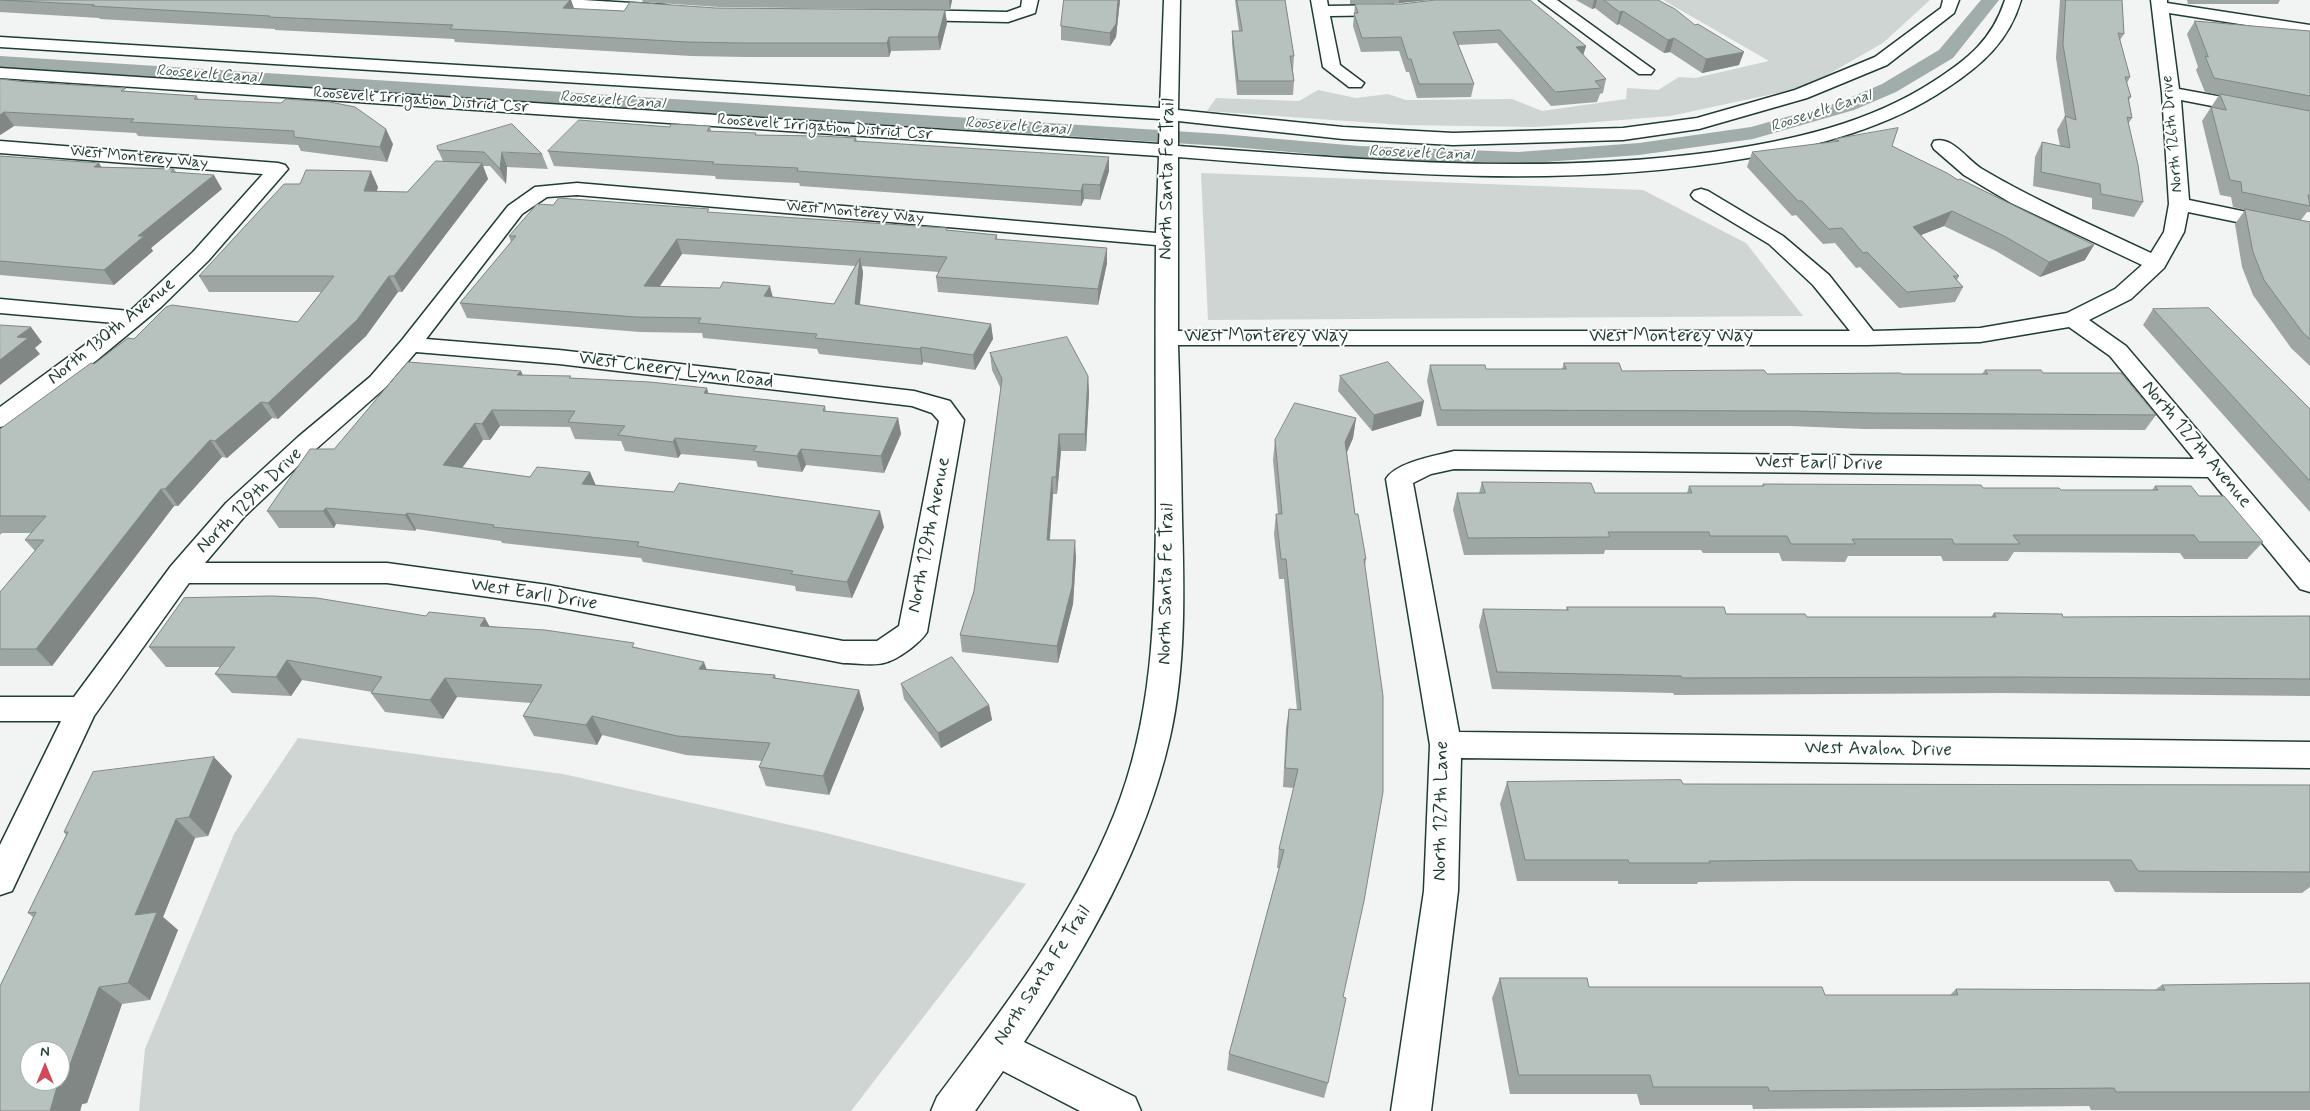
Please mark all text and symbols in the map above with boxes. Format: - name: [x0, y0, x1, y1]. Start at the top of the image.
- water label: Roosevelt Canal: [155, 62, 261, 88]
- street label: North 126th Drive: [2158, 75, 2188, 193]
- street label: Roosevelt Irrigation District Csr: [313, 84, 529, 118]
- water label: Roosevelt Canal: [1768, 87, 1874, 137]
- water label: Roosevelt Canal: [559, 88, 665, 114]
- street label: North Santa Fe Trail: [1155, 98, 1181, 260]
- street label: Roosevelt Irrigation District Csr: [717, 111, 933, 145]
- water label: Roosevelt Canal: [964, 114, 1070, 140]
- street label: West Monterey Way: [69, 142, 209, 174]
- water label: Roosevelt Canal: [1368, 143, 1474, 165]
- street label: West Monterey Way: [785, 197, 925, 229]
- street label: North 130th Avenue: [43, 273, 181, 391]
- street label: West Monterey Way: [1184, 326, 1348, 348]
- street label: West Monterey Way: [1589, 326, 1753, 348]
- street label: West Cheery Lynn Road: [577, 348, 775, 394]
- street label: North 127th Avenue: [2136, 377, 2256, 513]
- street label: North 129th Drive: [192, 443, 308, 559]
- street label: West Earll Drive: [1755, 451, 1883, 477]
- street label: North 129th Avenue: [904, 455, 956, 615]
- street label: North Santa Fe Trail: [1154, 503, 1180, 665]
- street label: West Earll Drive: [469, 574, 599, 616]
- street label: West Avalon Drive: [1804, 737, 1952, 763]
- street label: North 127th Lane: [1429, 741, 1455, 881]
- street label: North Santa Fe Trail: [989, 902, 1097, 1050]
- north arrow: [20, 1041, 70, 1091]
- text: N: [40, 1043, 50, 1061]

